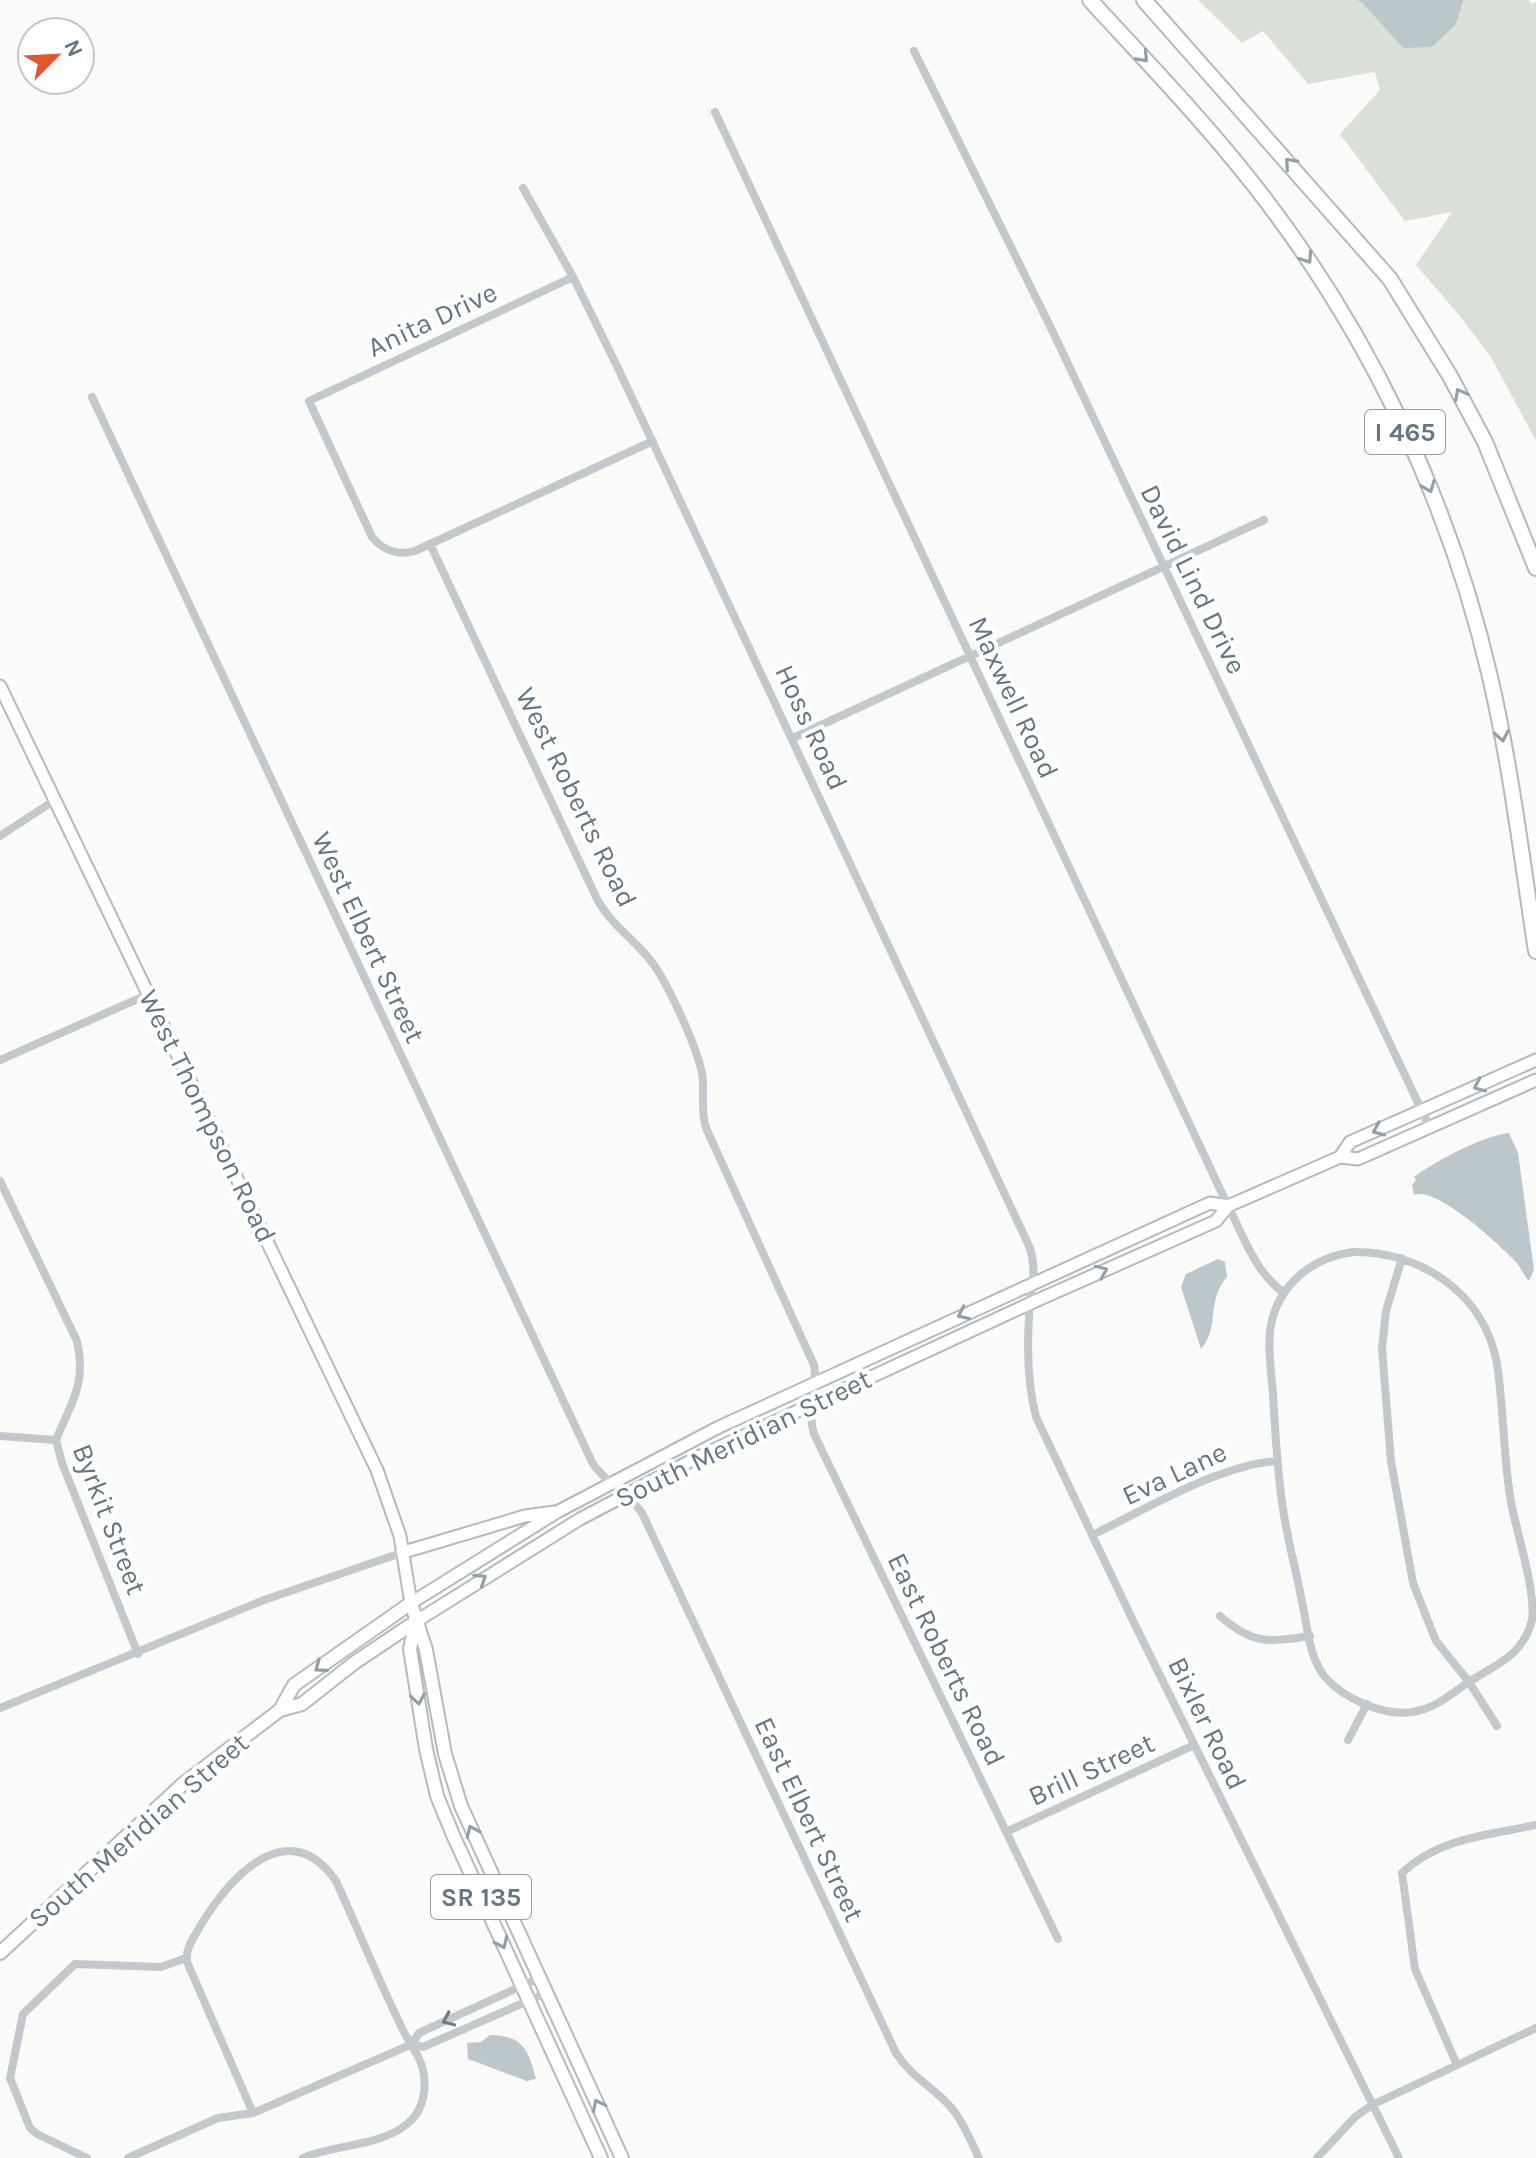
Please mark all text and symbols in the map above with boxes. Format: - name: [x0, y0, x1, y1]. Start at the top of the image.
- north arrow: [16, 16, 96, 96]
- text: N: [58, 36, 88, 61]
- one-way arrow: [1133, 48, 1147, 63]
- one-way arrow: [1285, 157, 1300, 172]
- one-way arrow: [1297, 250, 1312, 264]
- street label: Anita Drive: [362, 275, 502, 364]
- one-way arrow: [1454, 388, 1469, 402]
- road number: I 465: [1365, 410, 1445, 454]
- street label: David Lind Drive: [1133, 479, 1254, 679]
- one-way arrow: [1420, 479, 1436, 493]
- street label: Maxwell Road: [962, 611, 1065, 783]
- street label: Hoss Road: [768, 659, 855, 795]
- street label: West Roberts Road: [509, 682, 644, 912]
- one-way arrow: [1493, 730, 1510, 743]
- street label: West Elbert Street: [305, 826, 432, 1048]
- street label: West Thompson Road: [132, 984, 283, 1248]
- one-way arrow: [1473, 1076, 1488, 1092]
- one-way arrow: [1372, 1121, 1386, 1137]
- one-way arrow: [1093, 1264, 1108, 1280]
- one-way arrow: [957, 1304, 972, 1320]
- street label: South Meridian Street: [610, 1362, 877, 1515]
- street label: Eva Lane: [1117, 1435, 1232, 1512]
- street label: Byrkit Street: [66, 1439, 153, 1599]
- street label: East Roberts Road: [881, 1547, 1012, 1771]
- one-way arrow: [472, 1574, 487, 1589]
- street label: Bixler Road: [1161, 1651, 1254, 1795]
- one-way arrow: [314, 1657, 328, 1671]
- one-way arrow: [409, 1692, 426, 1705]
- street label: East Elbert Street: [748, 1712, 871, 1927]
- street label: South Meridian Street: [22, 1726, 255, 1935]
- street label: Brill Street: [1023, 1726, 1159, 1813]
- one-way arrow: [465, 1825, 481, 1839]
- road number: SR 135: [431, 1875, 531, 1919]
- one-way arrow: [492, 1935, 508, 1949]
- one-way arrow: [442, 2010, 456, 2026]
- one-way arrow: [592, 2099, 608, 2113]

